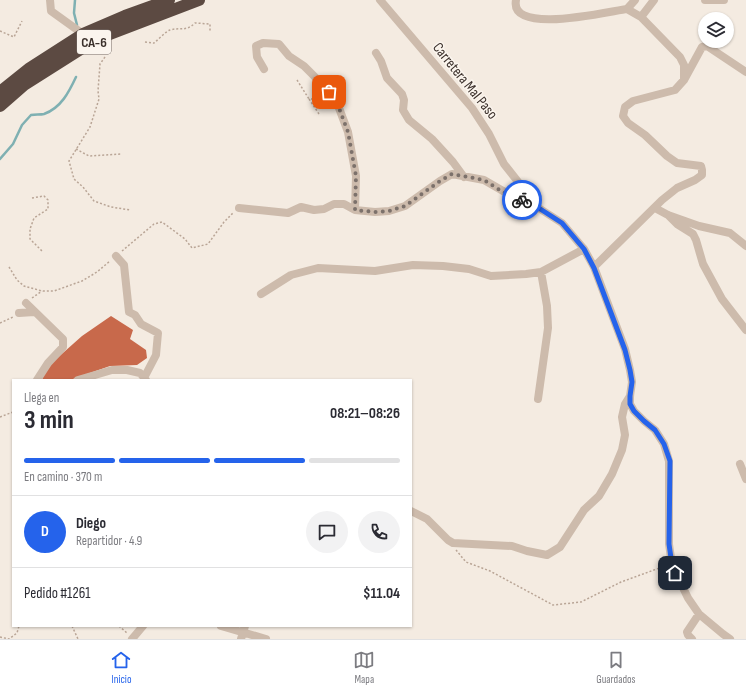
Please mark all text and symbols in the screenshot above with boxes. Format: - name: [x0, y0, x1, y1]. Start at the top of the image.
- map controls: [698, 12, 734, 48]
- button: layers: [698, 12, 734, 48]
- road number: CA-6: [77, 30, 111, 54]
- street label: Carretera Mal Paso: [428, 39, 502, 123]
- pin: [312, 75, 346, 109]
- icon: bag: [318, 81, 340, 103]
- courier: [502, 180, 542, 220]
- icon: bike: [511, 189, 533, 211]
- text: Llega en: [24, 390, 59, 406]
- text: 08:21–08:26: [330, 404, 400, 423]
- text: 3 min: [24, 405, 74, 436]
- text: En camino · 370 m: [24, 469, 102, 485]
- button: chat: [306, 511, 348, 553]
- button: phone: [358, 511, 400, 553]
- text: Diego: [76, 514, 106, 533]
- text: D: [41, 522, 49, 541]
- text: Repartidor · 4.9: [76, 533, 142, 549]
- pin: [658, 556, 692, 590]
- icon: home: [664, 562, 686, 584]
- text: Pedido #1261: [24, 584, 91, 603]
- text: $11.04: [363, 584, 400, 603]
- tab: Inicio: [110, 649, 132, 686]
- tab: Mapa: [353, 649, 375, 686]
- tab: Guardados: [596, 649, 636, 686]

